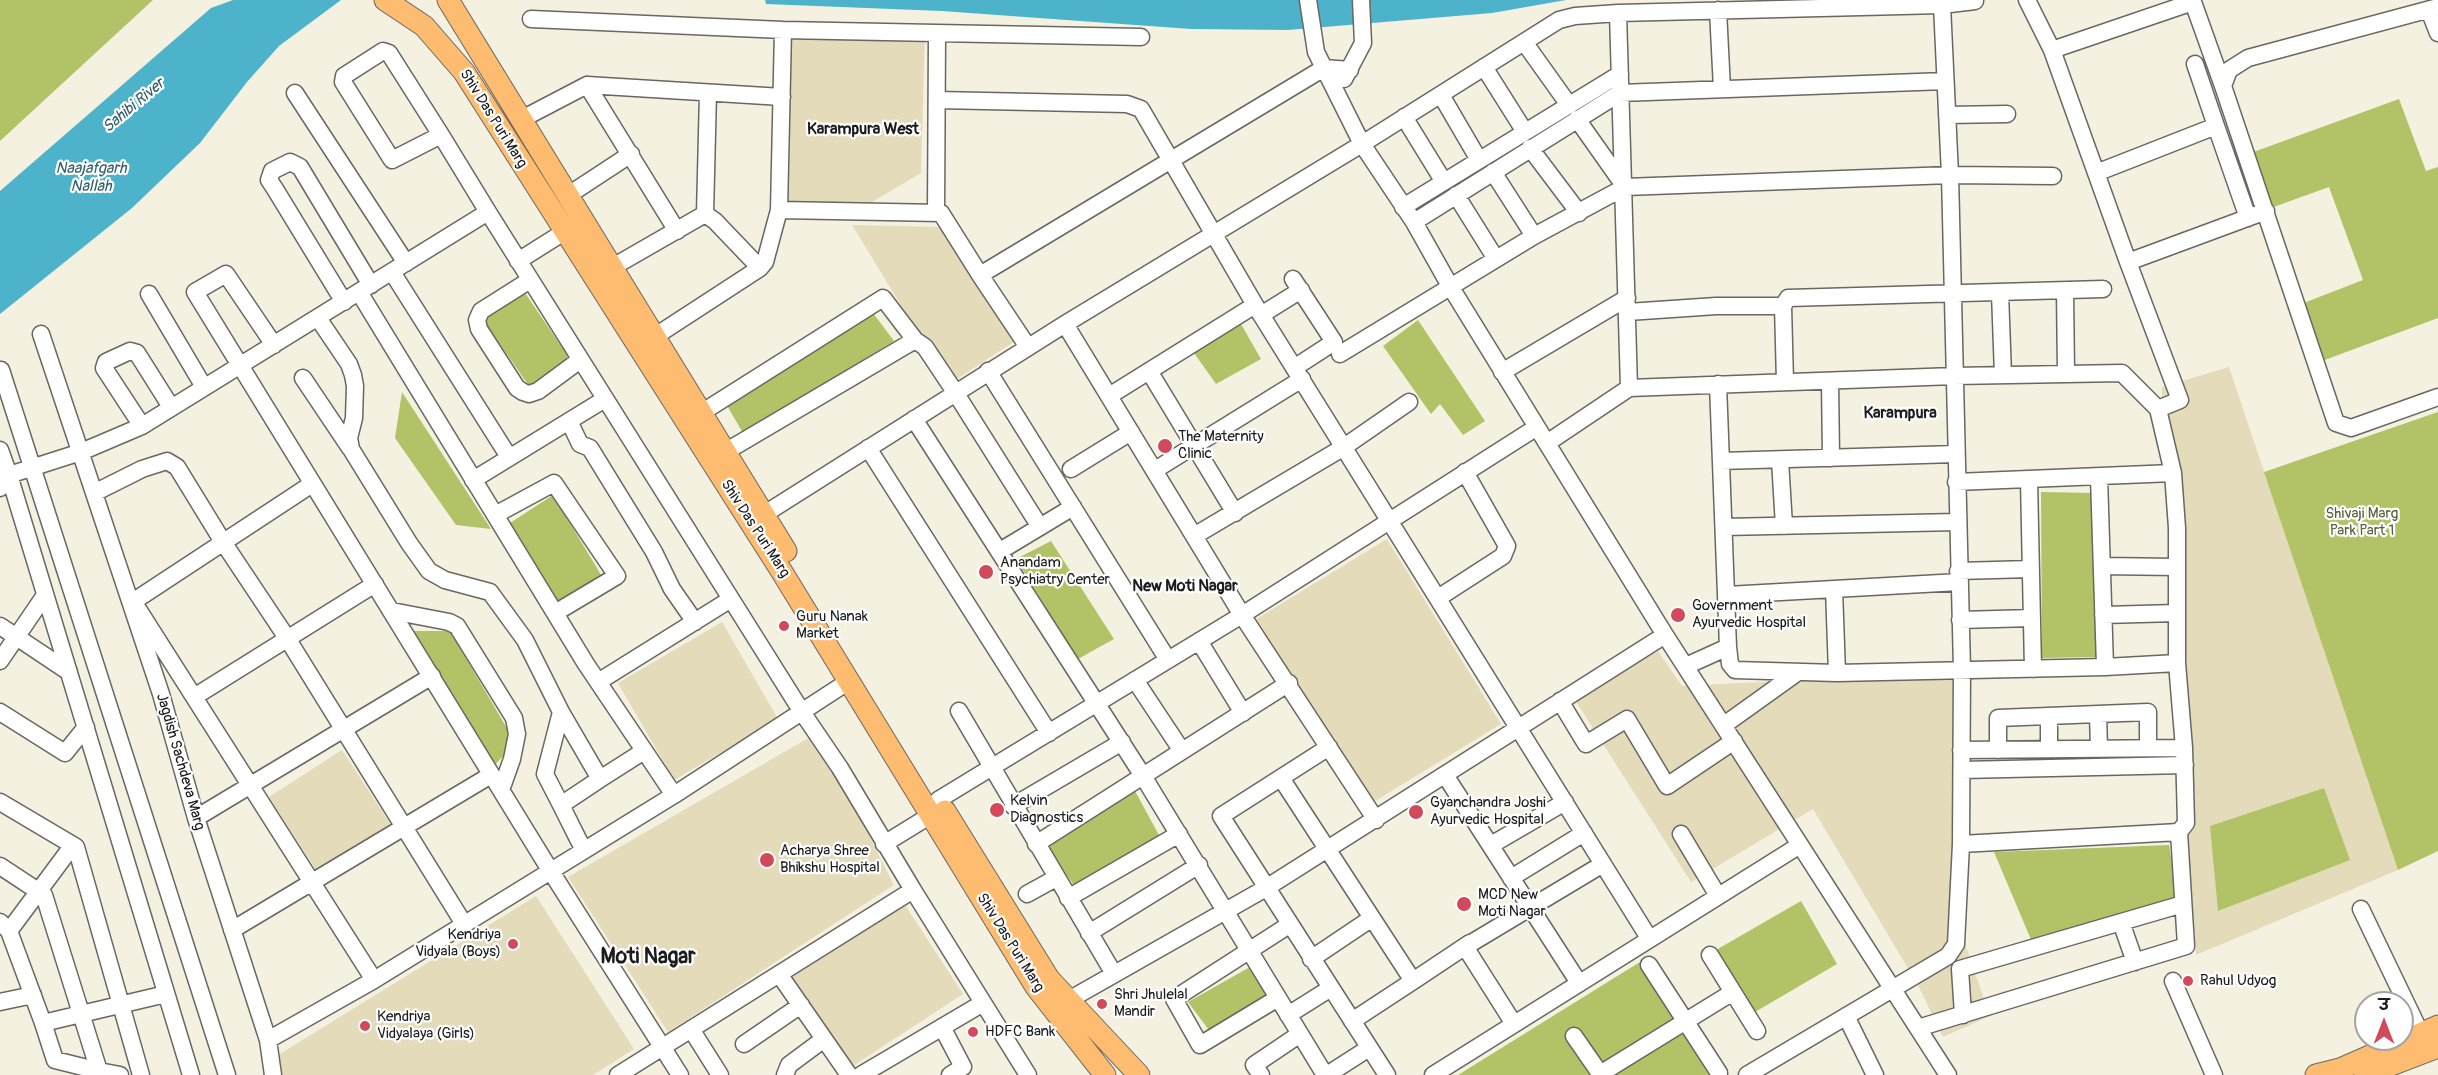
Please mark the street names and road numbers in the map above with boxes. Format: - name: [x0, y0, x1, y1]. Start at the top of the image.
- street label: Shiv Das Puri Marg: [455, 66, 531, 172]
- street label: Shiv Das Puri Marg: [717, 477, 793, 581]
- street label: Jagdish Sachdeva Marg: [152, 691, 208, 833]
- street label: Shiv Das Puri Marg: [972, 890, 1048, 996]

